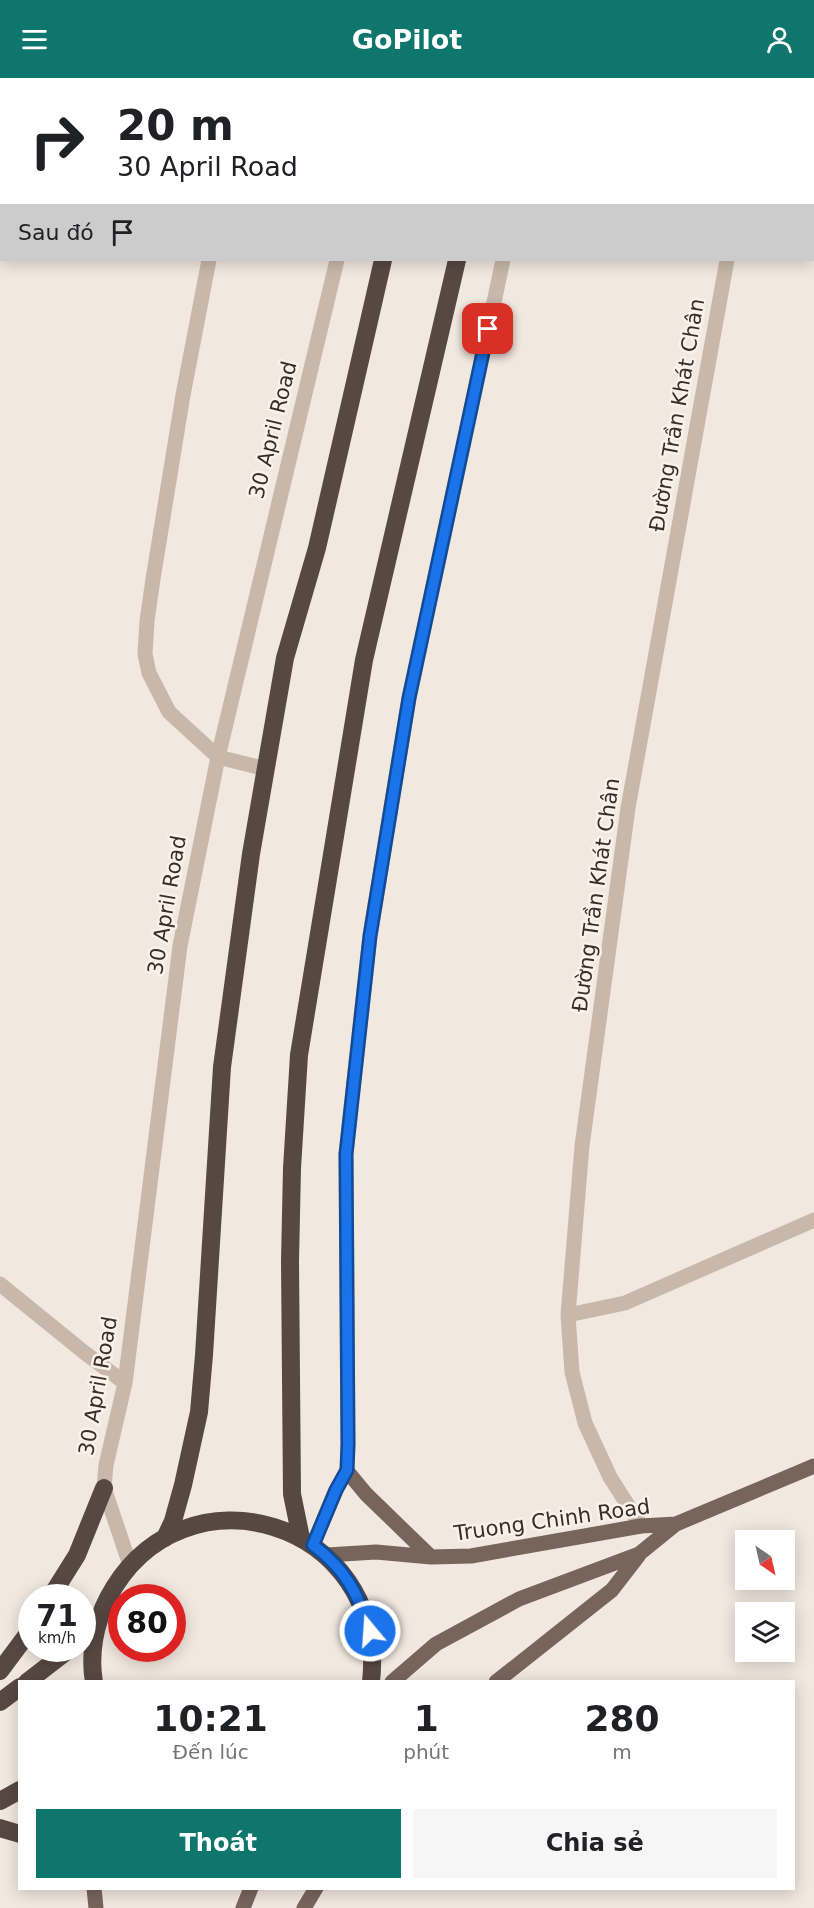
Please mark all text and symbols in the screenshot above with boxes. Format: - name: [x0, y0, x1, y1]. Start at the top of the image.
- icon: menu: [18, 23, 51, 56]
- icon: person: [763, 23, 796, 56]
- text: GoPilot: [352, 24, 462, 55]
- text: 20 m: [117, 101, 234, 150]
- icon: right: [18, 102, 96, 180]
- text: 30 April Road: [117, 151, 298, 182]
- icon: arrive: [106, 216, 139, 249]
- text: Sau đó: [18, 220, 94, 245]
- street label: Đường Trần Khát Chân: [645, 297, 709, 533]
- pin: [462, 303, 513, 354]
- icon: arrive: [471, 312, 504, 345]
- street label: 30 April Road: [244, 359, 302, 501]
- street label: Đường Trần Khát Chân: [568, 776, 624, 1014]
- street label: 30 April Road: [143, 834, 191, 976]
- street label: 30 April Road: [74, 1315, 122, 1457]
- street label: Truong Chinh Road: [451, 1494, 652, 1546]
- north arrow: [735, 1530, 795, 1590]
- map controls: [735, 1530, 795, 1662]
- speed limit sign: 80: [108, 1584, 186, 1662]
- text: 71: [36, 1598, 78, 1633]
- position arrow: [338, 1599, 402, 1663]
- button: layers: [735, 1602, 795, 1662]
- text: km/h: [38, 1629, 76, 1647]
- text: 10:21: [153, 1698, 268, 1739]
- text: 1: [414, 1698, 439, 1739]
- text: 280: [584, 1698, 660, 1739]
- text: Đến lúc: [173, 1740, 249, 1764]
- text: phút: [403, 1740, 449, 1764]
- text: m: [612, 1740, 632, 1764]
- button: Thoát: [36, 1809, 401, 1878]
- button: Chia sẻ: [413, 1809, 777, 1878]

